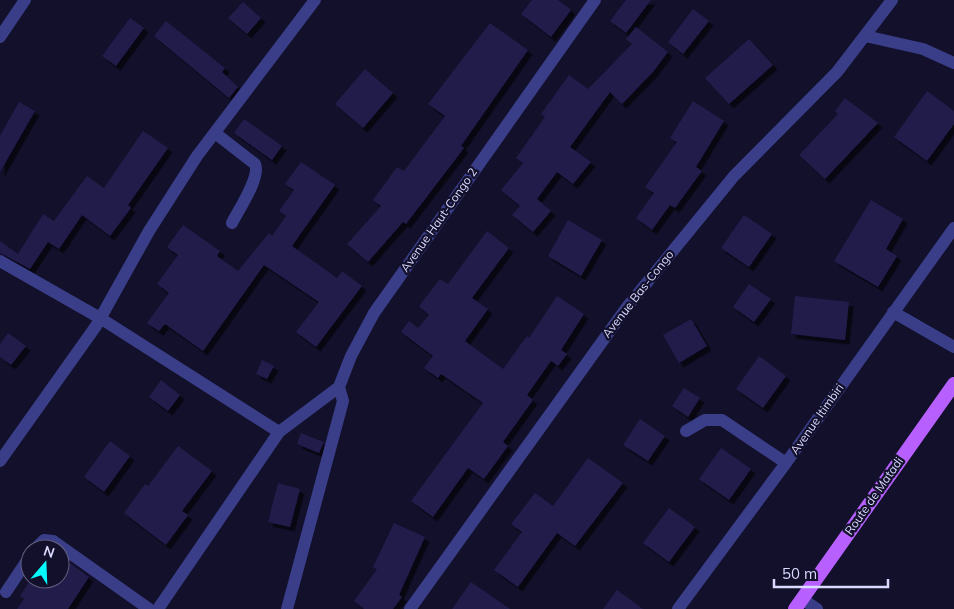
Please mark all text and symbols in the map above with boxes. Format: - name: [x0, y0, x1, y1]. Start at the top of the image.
- street label: Avenue Haut-Congo 2: [397, 165, 480, 275]
- street label: Avenue Bas-Congo: [599, 247, 677, 341]
- street label: Avenue Itimbiri: [787, 380, 847, 457]
- street label: Route de Matadi: [841, 454, 906, 538]
- north arrow: [20, 539, 70, 589]
- text: N: [41, 541, 57, 562]
- scale bar: [774, 556, 888, 588]
- text: 50 m: [782, 564, 817, 583]

